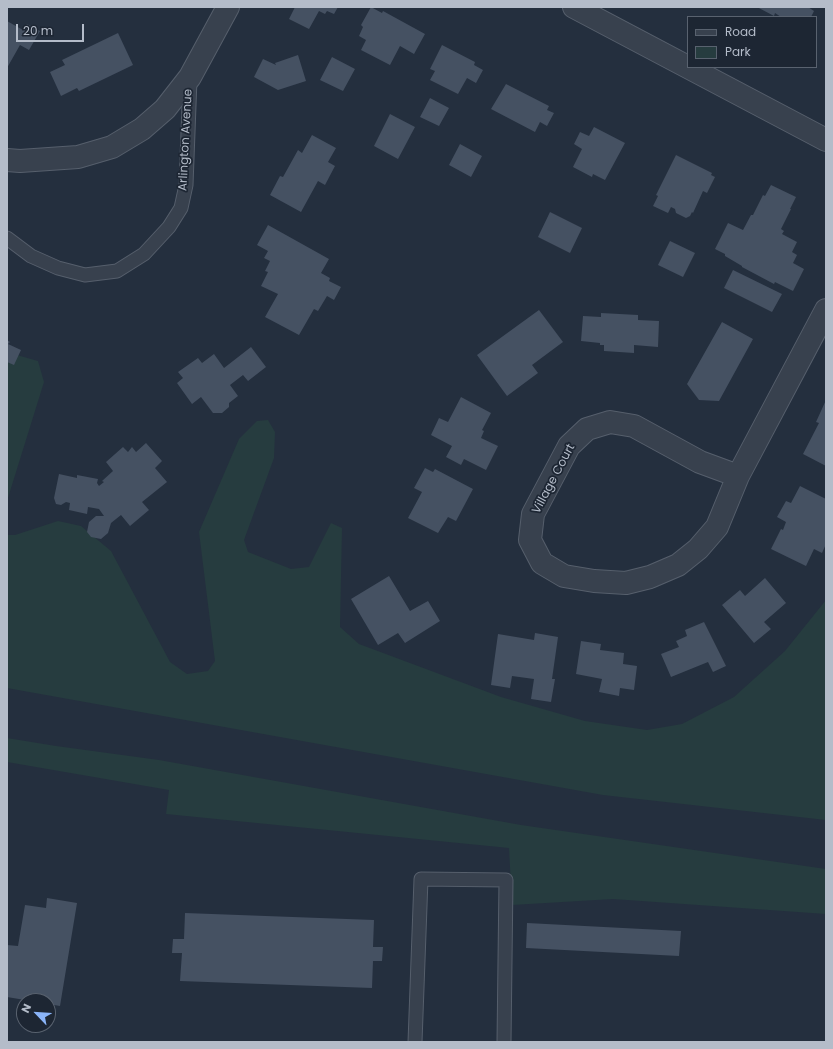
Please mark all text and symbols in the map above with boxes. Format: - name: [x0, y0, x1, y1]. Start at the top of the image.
- scale bar: [18, 16, 86, 42]
- legend: [687, 16, 817, 68]
- text: 20 m: [23, 22, 53, 39]
- text: Road: [725, 23, 756, 40]
- text: Park: [725, 43, 751, 60]
- street label: Arlington Avenue: [176, 89, 196, 191]
- street label: Village Court: [529, 441, 579, 517]
- north arrow: [16, 993, 56, 1033]
- text: N: [17, 1001, 35, 1015]

